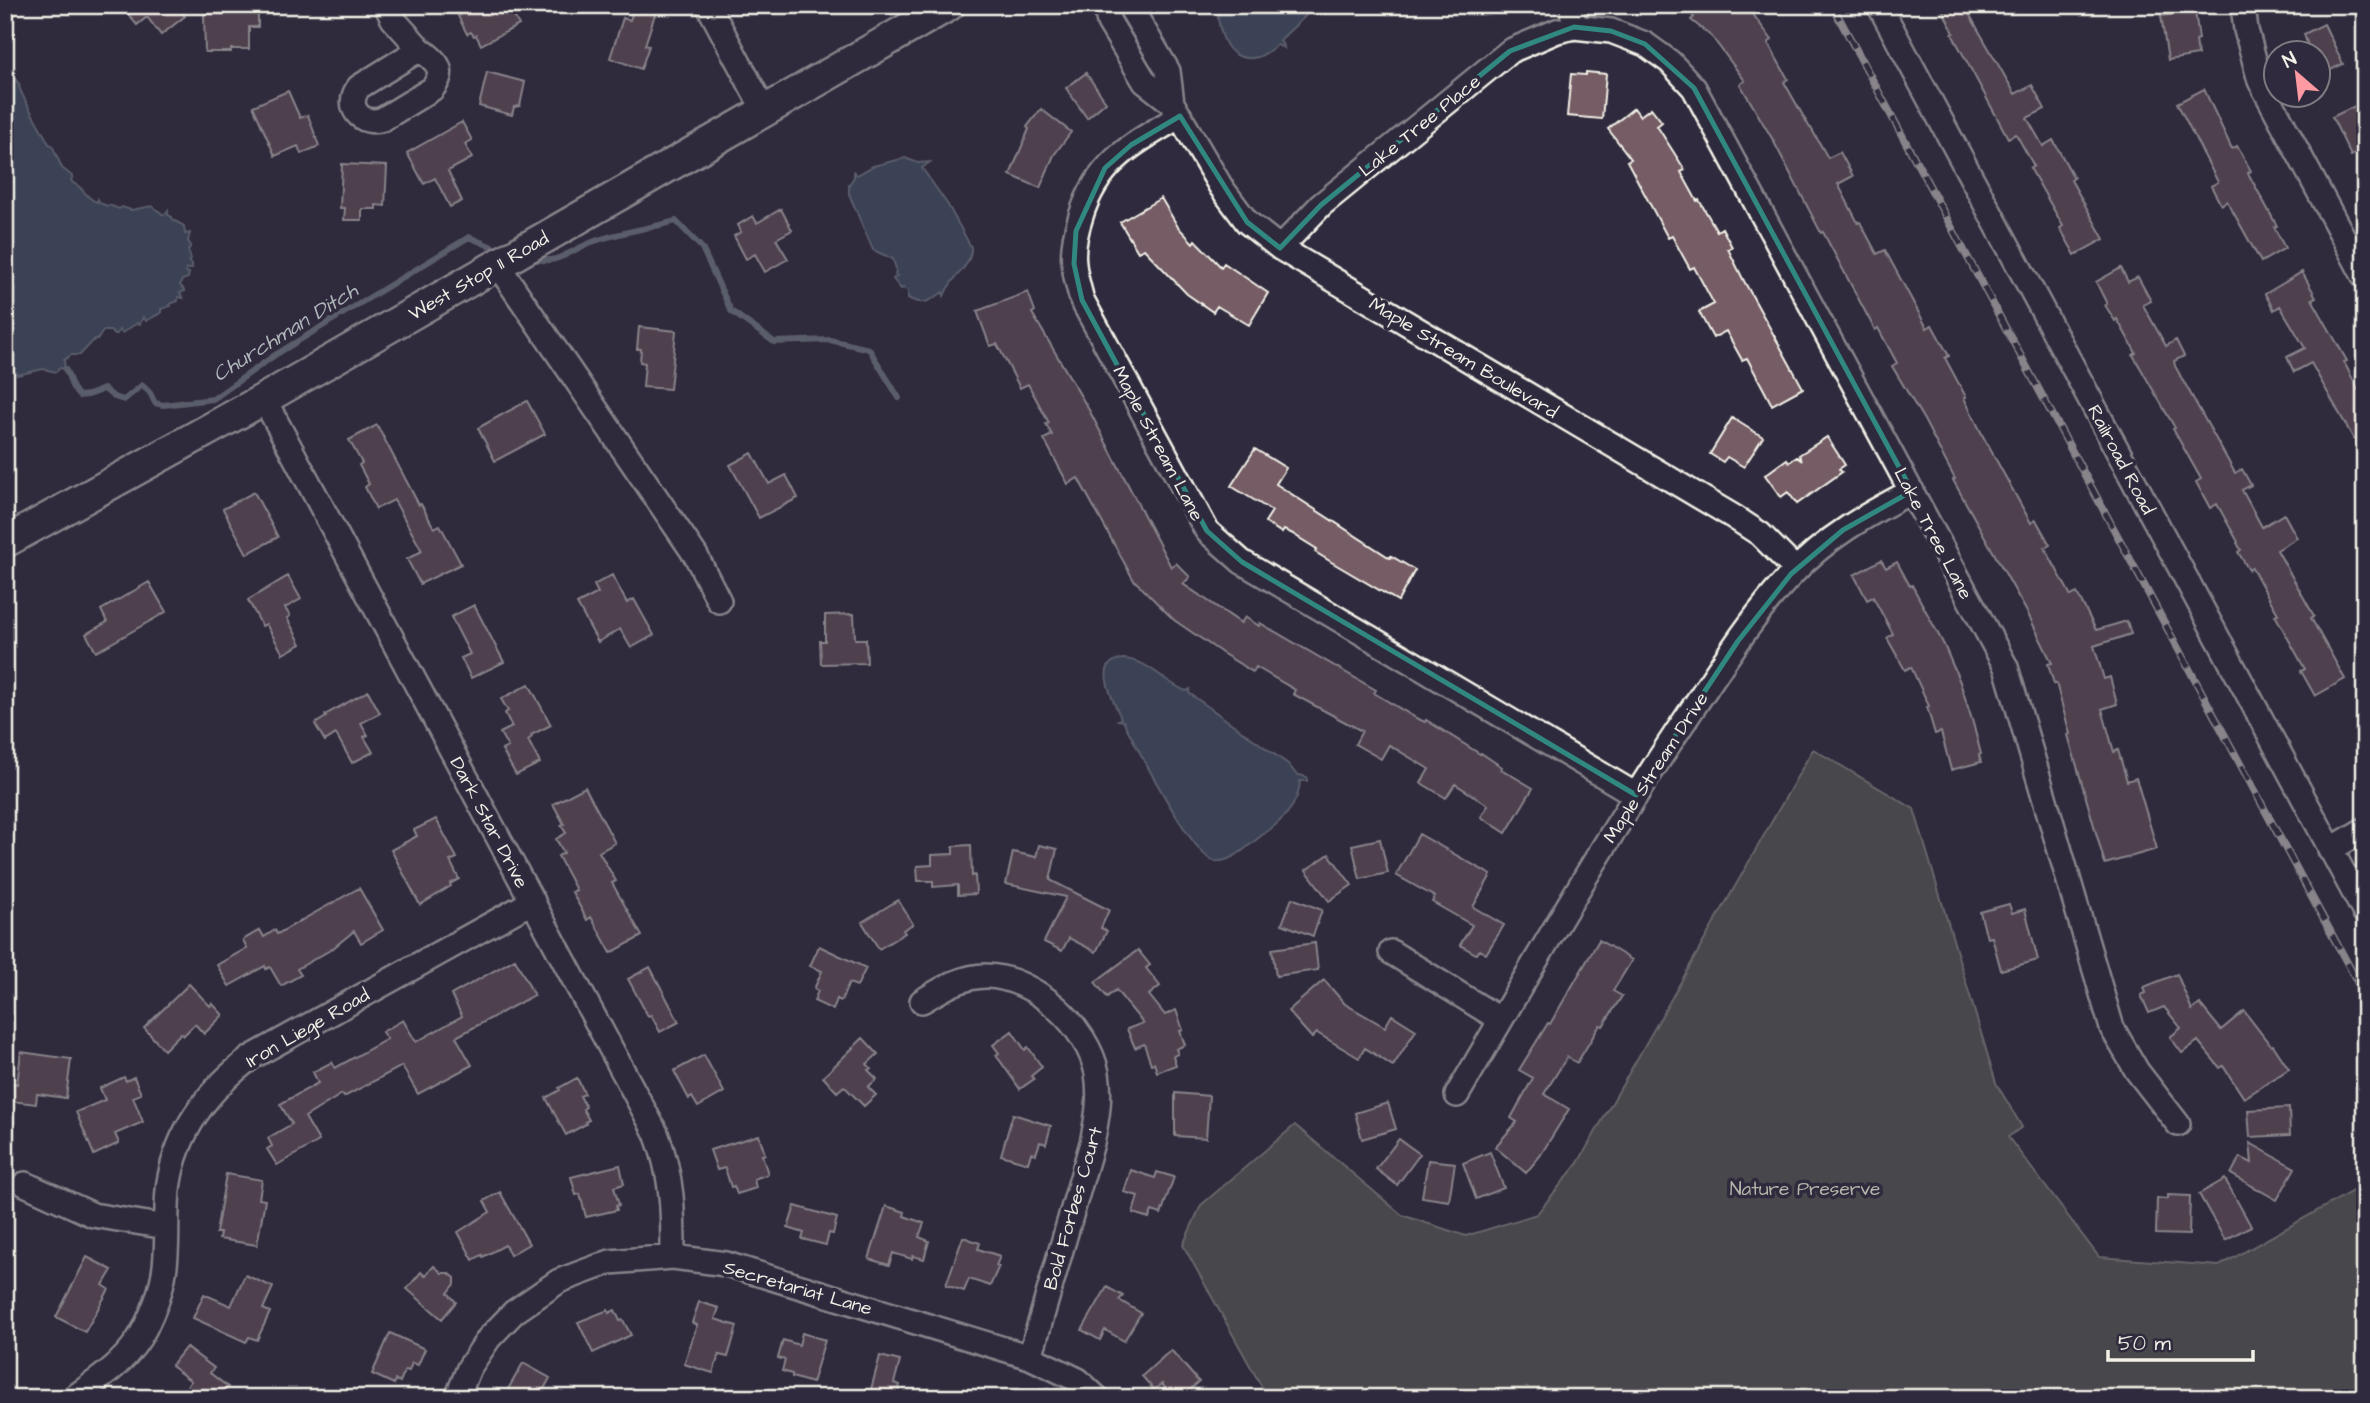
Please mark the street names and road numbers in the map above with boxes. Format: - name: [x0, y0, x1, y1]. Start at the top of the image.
- street label: Lake Tree Place: [1353, 68, 1487, 184]
- street label: West Stop 11 Road: [404, 225, 554, 327]
- street label: Maple Stream Boulevard: [1364, 291, 1563, 426]
- street label: Maple Stream Lane: [1105, 361, 1210, 526]
- street label: Railroad Road: [2080, 400, 2161, 520]
- street label: Lake Tree Lane: [1887, 463, 1979, 604]
- street label: Maple Stream Drive: [1597, 687, 1715, 849]
- street label: Dark Star Drive: [443, 752, 535, 893]
- street label: Iron Liege Road: [241, 982, 375, 1076]
- street label: Bold Forbes Court: [1037, 1123, 1110, 1293]
- street label: Secretariat Lane: [720, 1254, 875, 1323]

